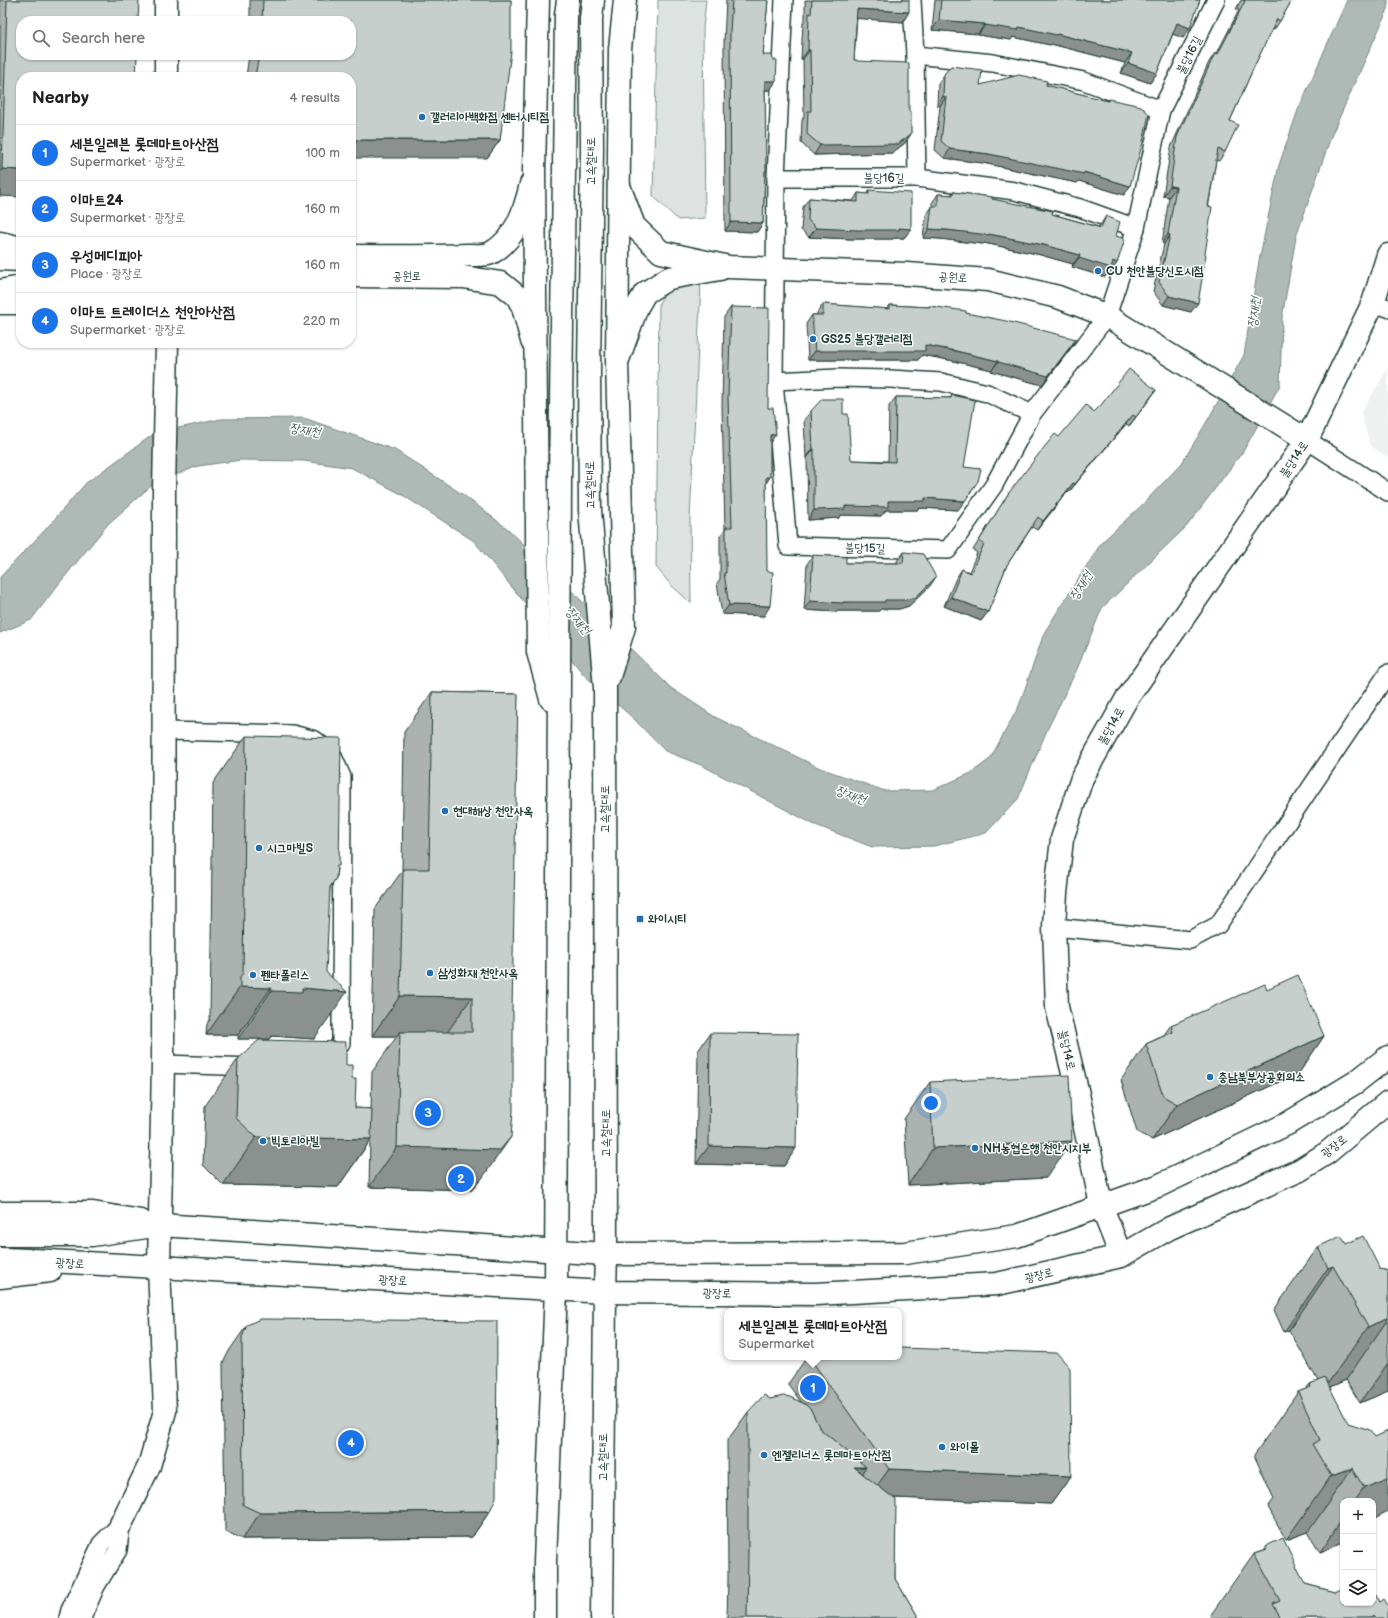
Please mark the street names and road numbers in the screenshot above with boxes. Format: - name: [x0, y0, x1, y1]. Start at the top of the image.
- street label: 불당16길: [1173, 33, 1206, 77]
- street label: 고속철대로: [584, 137, 599, 185]
- street label: 불당16길: [864, 171, 905, 186]
- street label: 공원로: [393, 269, 421, 284]
- street label: 공원로: [938, 269, 968, 286]
- street label: 불당14로: [1277, 438, 1312, 480]
- street label: 고속철대로: [583, 461, 598, 509]
- street label: 불당15길: [845, 541, 886, 556]
- street label: 불당14로: [1095, 705, 1128, 748]
- street label: 고속철대로: [598, 785, 613, 833]
- street label: 불당14로: [1055, 1028, 1078, 1072]
- street label: 고속철대로: [599, 1109, 614, 1157]
- street label: 광장로: [1318, 1132, 1350, 1161]
- street label: 광장로: [55, 1255, 85, 1272]
- street label: 광장로: [1023, 1265, 1055, 1286]
- street label: 광장로: [378, 1272, 408, 1289]
- street label: 광장로: [702, 1286, 732, 1301]
- street label: 고속철대로: [596, 1433, 611, 1481]

